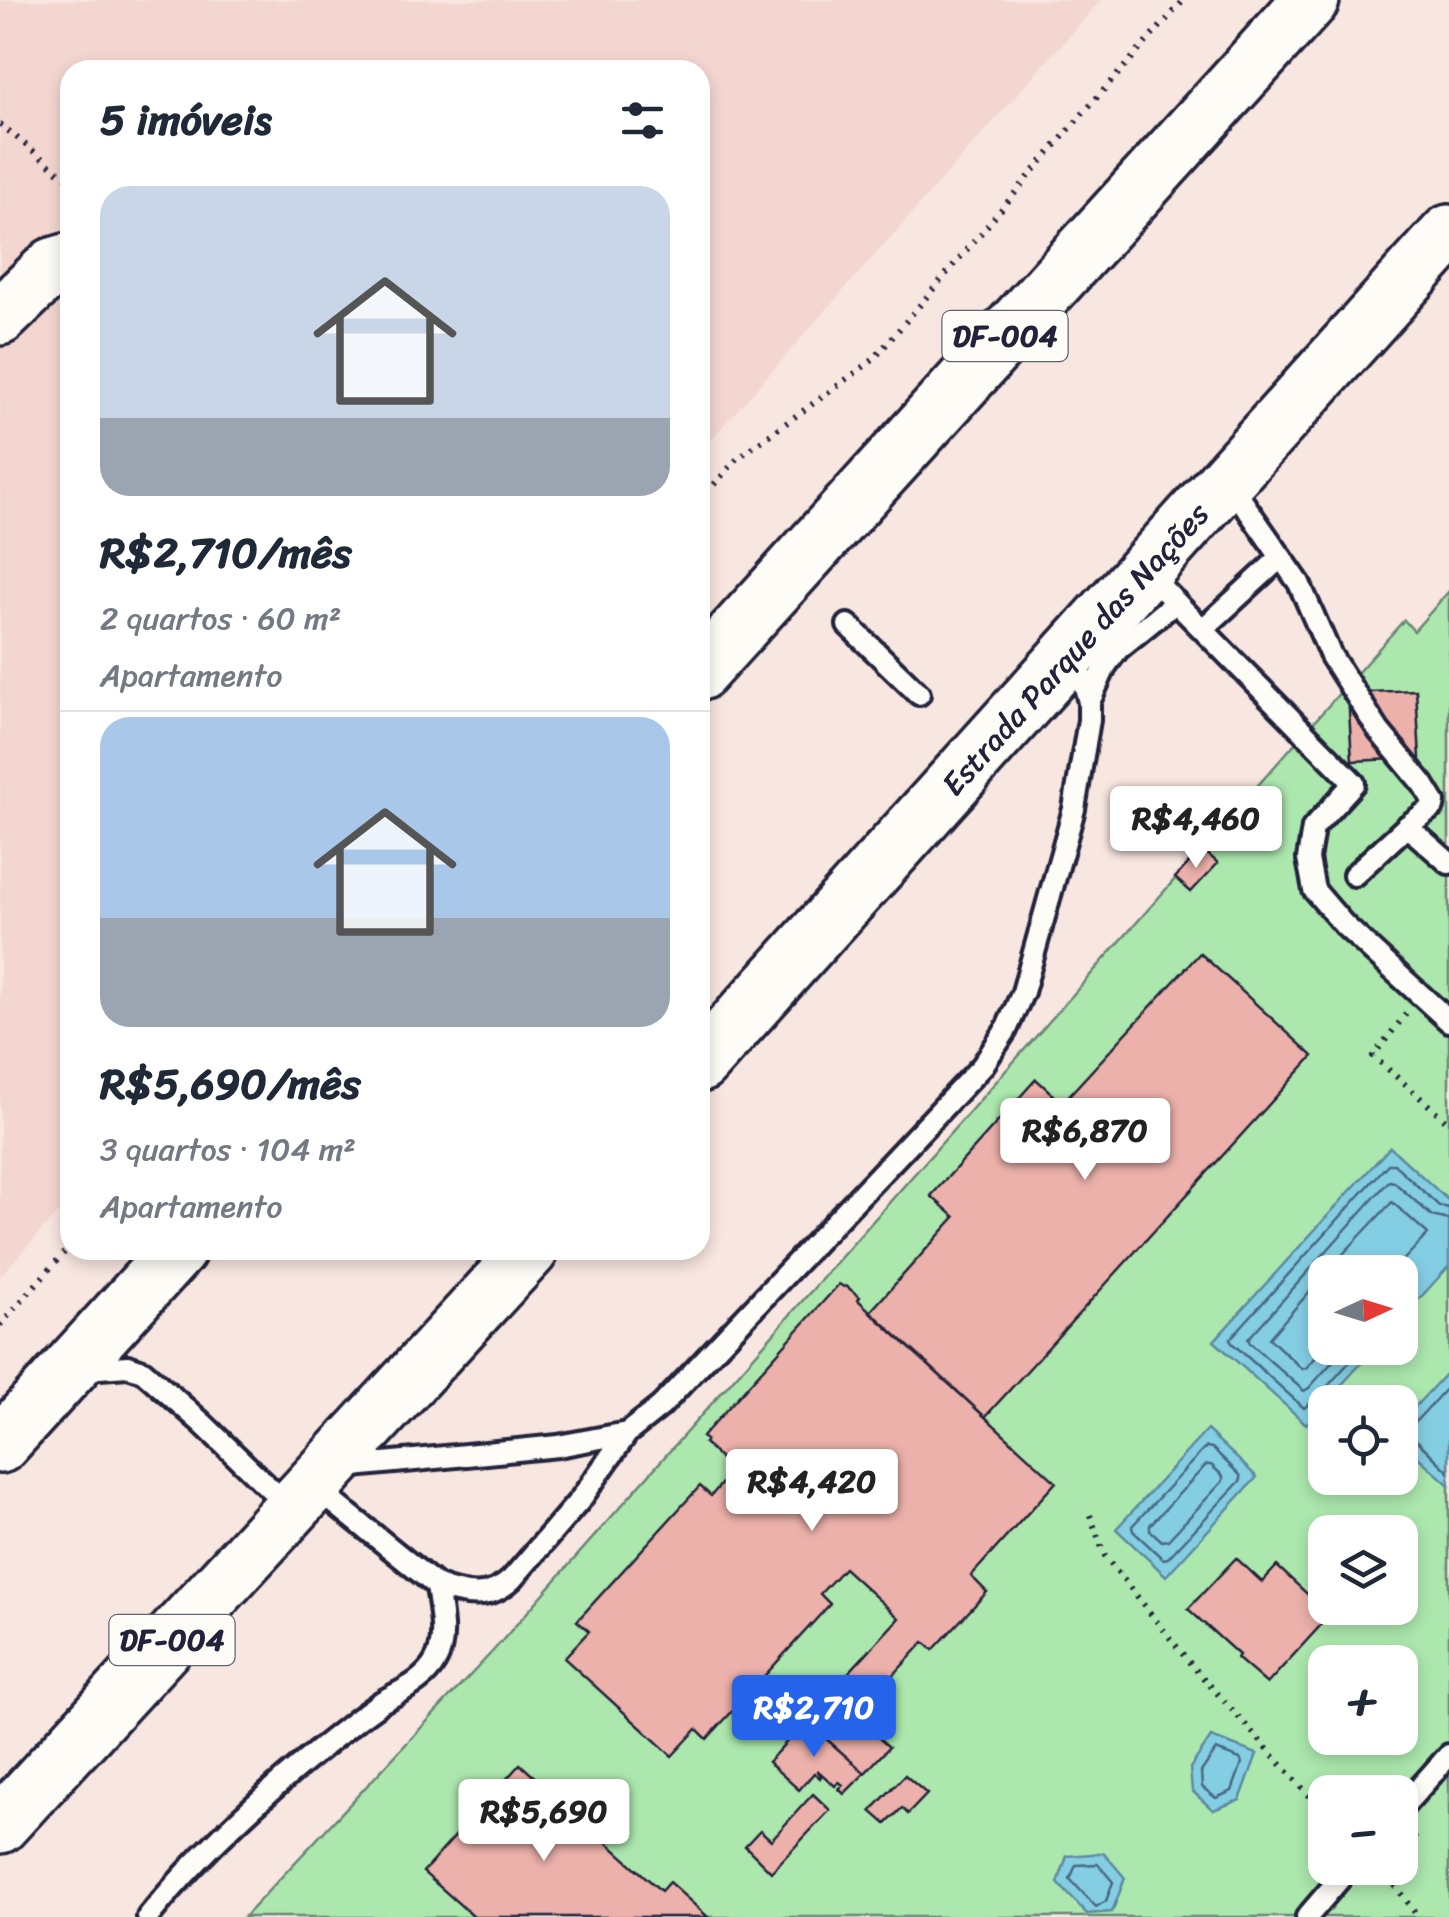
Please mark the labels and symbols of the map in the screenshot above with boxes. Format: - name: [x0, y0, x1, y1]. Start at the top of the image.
- road number: DF-004: [942, 311, 1068, 361]
- street label: Estrada Parque das Nações: [927, 489, 1224, 810]
- pin: R$4,460: [1104, 786, 1288, 871]
- pin: R$6,870: [993, 1098, 1177, 1183]
- north arrow: [1308, 1255, 1418, 1365]
- pin: R$4,420: [720, 1449, 904, 1534]
- road number: DF-004: [110, 1615, 234, 1665]
- pin: R$2,710: [722, 1675, 906, 1760]
- pin: R$5,690: [452, 1779, 636, 1864]

